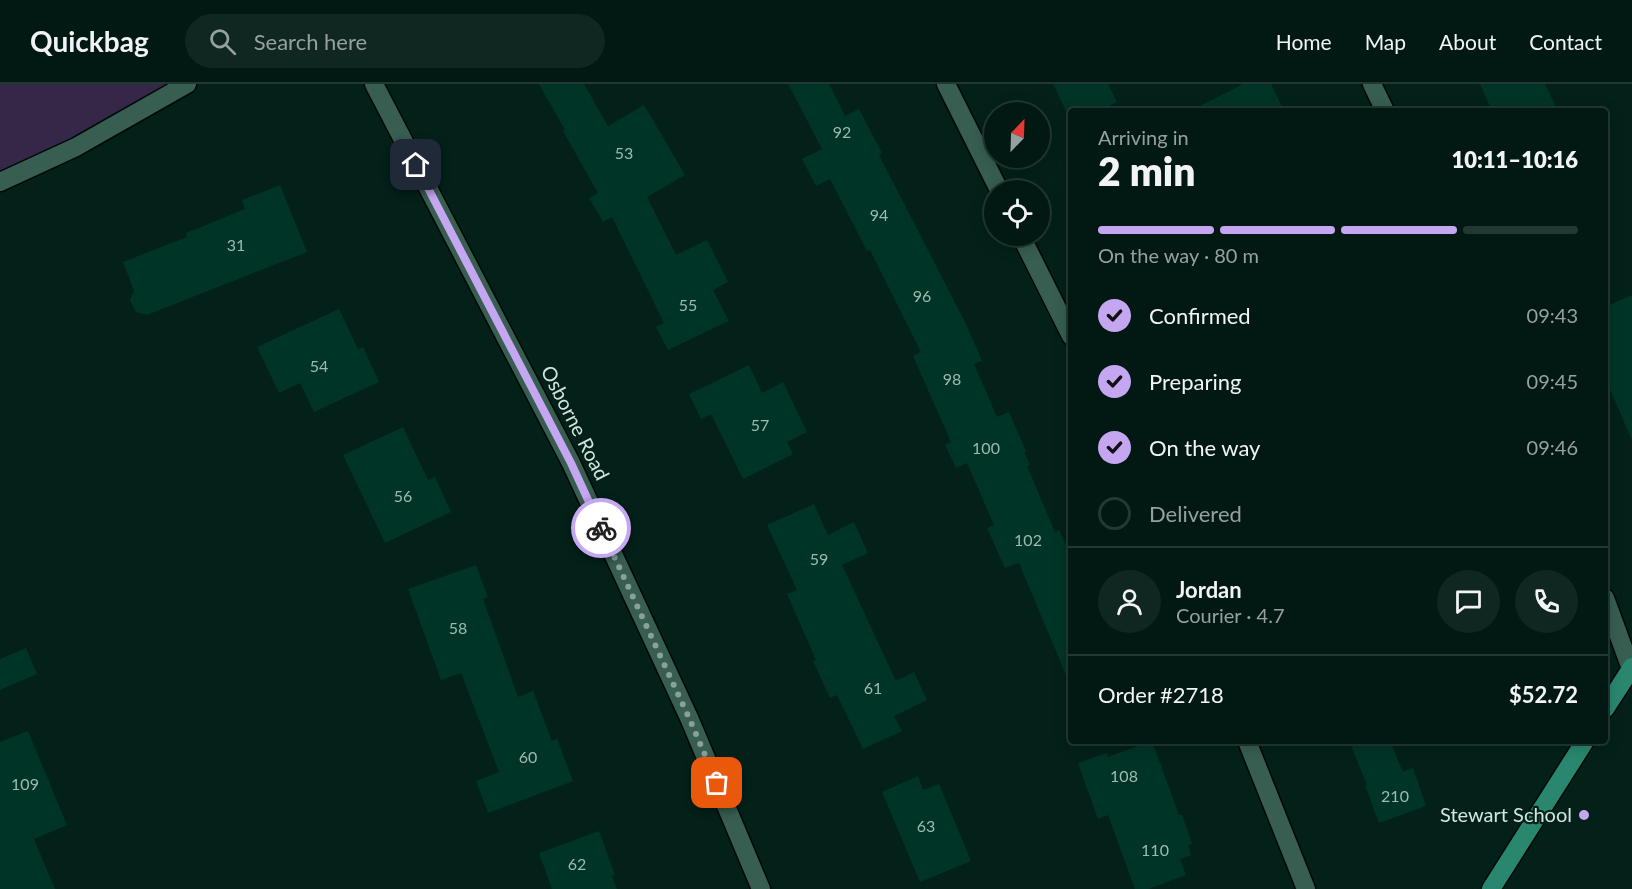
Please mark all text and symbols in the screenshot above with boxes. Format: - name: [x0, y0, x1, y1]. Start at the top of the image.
- search box: [185, 14, 605, 68]
- text: Quickbag: [30, 24, 149, 58]
- icon: search: [206, 25, 239, 58]
- text: Search here: [254, 28, 367, 55]
- text: Home: [1276, 29, 1332, 54]
- text: Map: [1365, 29, 1406, 54]
- text: About: [1439, 29, 1496, 54]
- text: Contact: [1529, 29, 1602, 54]
- north arrow: [984, 102, 1050, 168]
- map controls: [984, 102, 1050, 246]
- house number: 92: [833, 122, 851, 141]
- text: Arriving in: [1098, 125, 1189, 149]
- pin: [390, 139, 441, 190]
- house number: 53: [615, 143, 633, 162]
- text: 10:11–10:16: [1452, 146, 1578, 173]
- icon: home: [399, 148, 432, 181]
- text: 2 min: [1098, 148, 1195, 194]
- button: locate: [984, 180, 1050, 246]
- house number: 94: [870, 205, 888, 224]
- house number: 31: [227, 235, 245, 254]
- text: On the way · 80 m: [1098, 243, 1259, 267]
- house number: 96: [913, 286, 931, 305]
- house number: 55: [679, 295, 697, 314]
- icon: check: [1098, 299, 1131, 332]
- text: Confirmed: [1149, 302, 1251, 329]
- text: 09:43: [1527, 303, 1578, 327]
- house number: 54: [310, 356, 328, 375]
- street label: Osborne Road: [537, 361, 615, 484]
- icon: check: [1098, 365, 1131, 398]
- text: Preparing: [1149, 368, 1241, 395]
- house number: 98: [943, 369, 961, 388]
- text: 09:45: [1527, 369, 1578, 393]
- house number: 57: [751, 415, 769, 434]
- icon: check: [1098, 431, 1131, 464]
- text: On the way: [1149, 434, 1260, 461]
- text: 09:46: [1527, 435, 1578, 459]
- house number: 100: [972, 438, 1000, 457]
- house number: 56: [394, 486, 412, 505]
- courier: [571, 498, 631, 558]
- text: Delivered: [1149, 500, 1242, 527]
- icon: bike: [585, 512, 618, 545]
- house number: 102: [1014, 530, 1042, 549]
- house number: 59: [810, 549, 828, 568]
- button: person: [1098, 570, 1161, 633]
- button: chat: [1437, 570, 1500, 633]
- button: phone: [1515, 570, 1578, 633]
- text: Jordan: [1176, 576, 1242, 603]
- text: Courier · 4.7: [1176, 603, 1285, 627]
- house number: 58: [449, 618, 467, 637]
- house number: 61: [864, 678, 882, 697]
- text: Order #2718: [1098, 681, 1224, 708]
- text: $52.72: [1509, 681, 1578, 708]
- house number: 60: [519, 747, 537, 766]
- pin: [691, 757, 742, 808]
- icon: bag: [700, 766, 733, 799]
- house number: 108: [1110, 766, 1138, 785]
- house number: 109: [11, 774, 39, 793]
- house number: 210: [1381, 786, 1409, 805]
- place label: Stewart School: [1440, 802, 1572, 826]
- marker: Stewart School: [1577, 808, 1591, 822]
- house number: 63: [917, 816, 935, 835]
- house number: 110: [1141, 840, 1169, 859]
- house number: 62: [568, 854, 586, 873]

